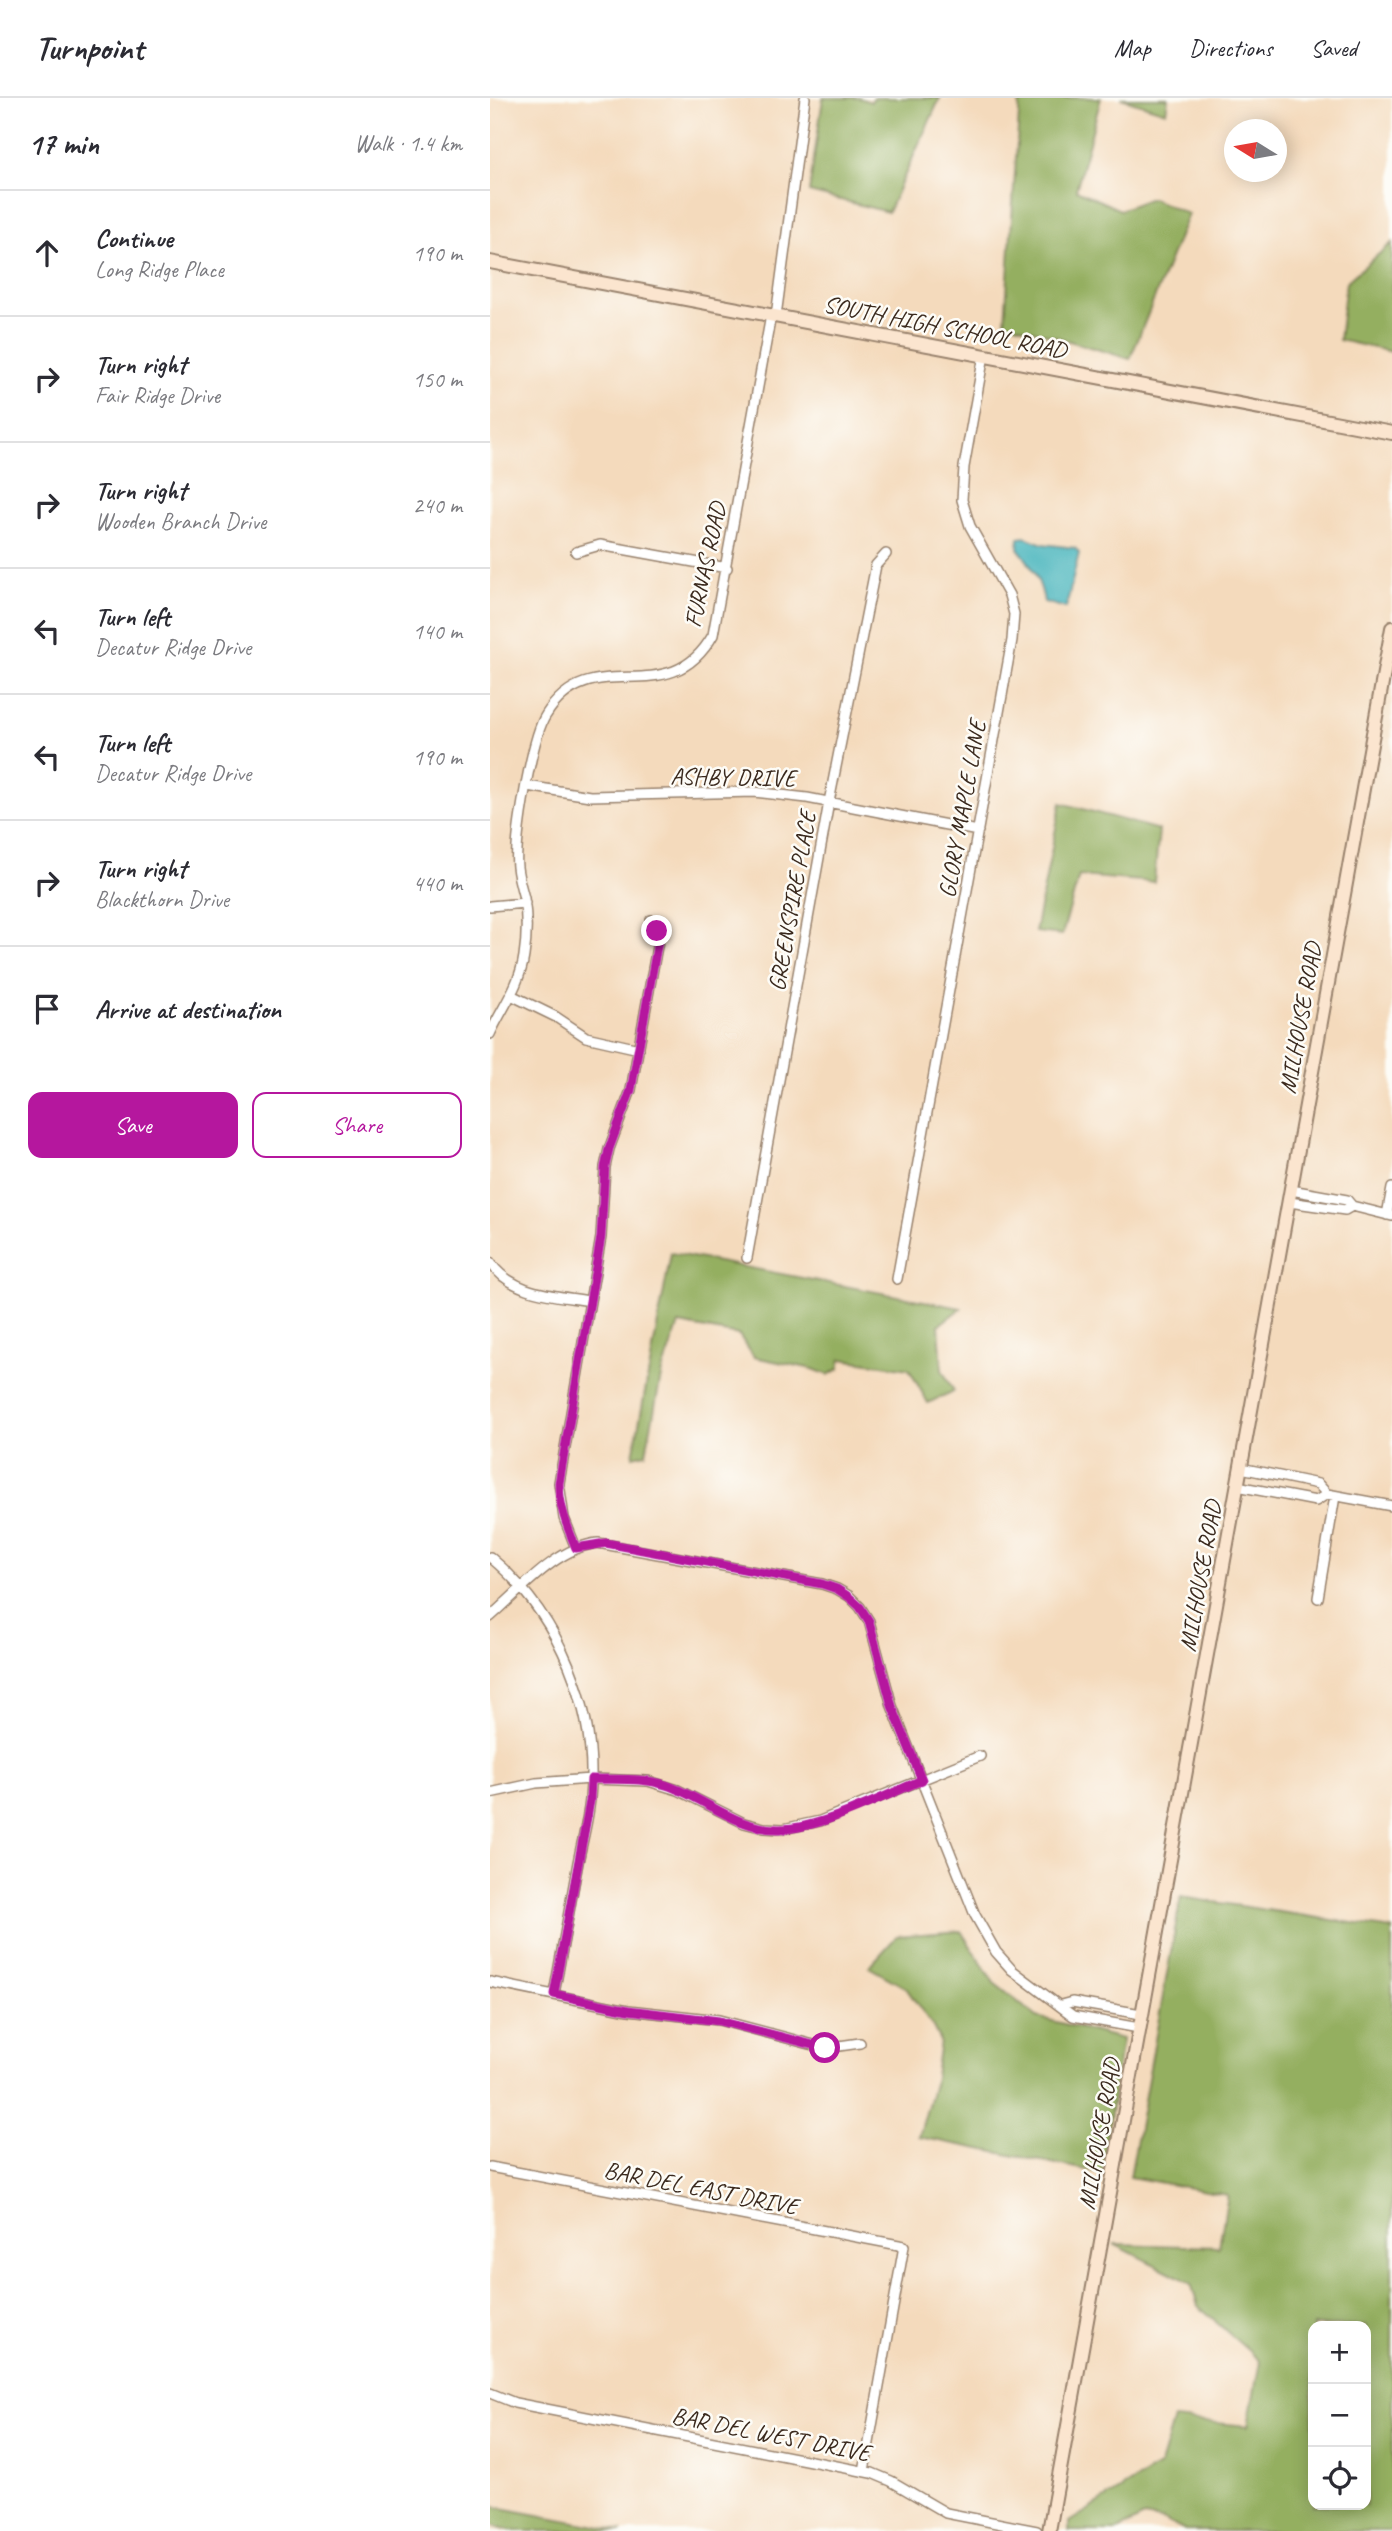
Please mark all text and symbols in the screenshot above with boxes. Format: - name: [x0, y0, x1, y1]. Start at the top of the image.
- text: Turnpoint: [35, 27, 143, 69]
- text: Map: [1114, 33, 1151, 63]
- text: Directions: [1189, 33, 1272, 63]
- text: Saved: [1310, 33, 1357, 63]
- north arrow: [1224, 119, 1287, 182]
- text: 17 min: [28, 125, 99, 163]
- text: Walk · 1.4 km: [354, 129, 462, 158]
- text: Continue: [95, 222, 173, 255]
- icon: ahead: [28, 234, 66, 272]
- text: 190 m: [413, 239, 462, 268]
- text: Long Ridge Place: [95, 255, 224, 284]
- street label: SOUTH HIGH SCHOOL ROAD: [821, 289, 1071, 366]
- text: Turn right: [95, 348, 186, 381]
- icon: right: [28, 360, 66, 398]
- text: 150 m: [413, 365, 462, 394]
- text: Fair Ridge Drive: [95, 381, 220, 410]
- text: Turn right: [95, 474, 186, 507]
- icon: right: [28, 486, 66, 524]
- text: 240 m: [413, 491, 462, 520]
- street label: FURNAS ROAD: [677, 498, 733, 630]
- text: Wooden Branch Drive: [95, 507, 266, 536]
- text: Turn left: [95, 600, 170, 633]
- icon: left: [28, 612, 66, 650]
- text: 140 m: [413, 617, 462, 646]
- text: Decatur Ridge Drive: [95, 633, 251, 662]
- street label: GLORY MAPLE LANE: [932, 715, 993, 900]
- text: Turn left: [95, 726, 170, 759]
- icon: left: [28, 738, 66, 776]
- text: 190 m: [413, 743, 462, 772]
- text: Decatur Ridge Drive: [95, 759, 251, 788]
- street label: ASHBY DRIVE: [670, 761, 799, 793]
- street label: GREENSPIRE PLACE: [761, 806, 823, 993]
- text: Turn right: [95, 852, 186, 885]
- icon: right: [28, 864, 66, 902]
- text: 440 m: [413, 869, 462, 898]
- text: Blackthorn Drive: [95, 885, 229, 914]
- route end: [641, 915, 672, 946]
- street label: MILHOUSE ROAD: [1272, 938, 1328, 1096]
- icon: arrive: [28, 990, 66, 1028]
- text: Arrive at destination: [95, 993, 281, 1026]
- button: Save: [28, 1092, 238, 1158]
- button: Share: [252, 1092, 462, 1158]
- street label: MILHOUSE ROAD: [1172, 1496, 1228, 1654]
- route start: [809, 2032, 840, 2063]
- street label: MILHOUSE ROAD: [1071, 2054, 1127, 2212]
- street label: BAR DEL EAST DRIVE: [602, 2155, 803, 2222]
- map controls: [1308, 2321, 1371, 2510]
- button: +: [1308, 2321, 1371, 2384]
- button: −: [1308, 2384, 1371, 2447]
- street label: BAR DEL WEST DRIVE: [669, 2400, 875, 2468]
- button: locate: [1308, 2447, 1371, 2510]

